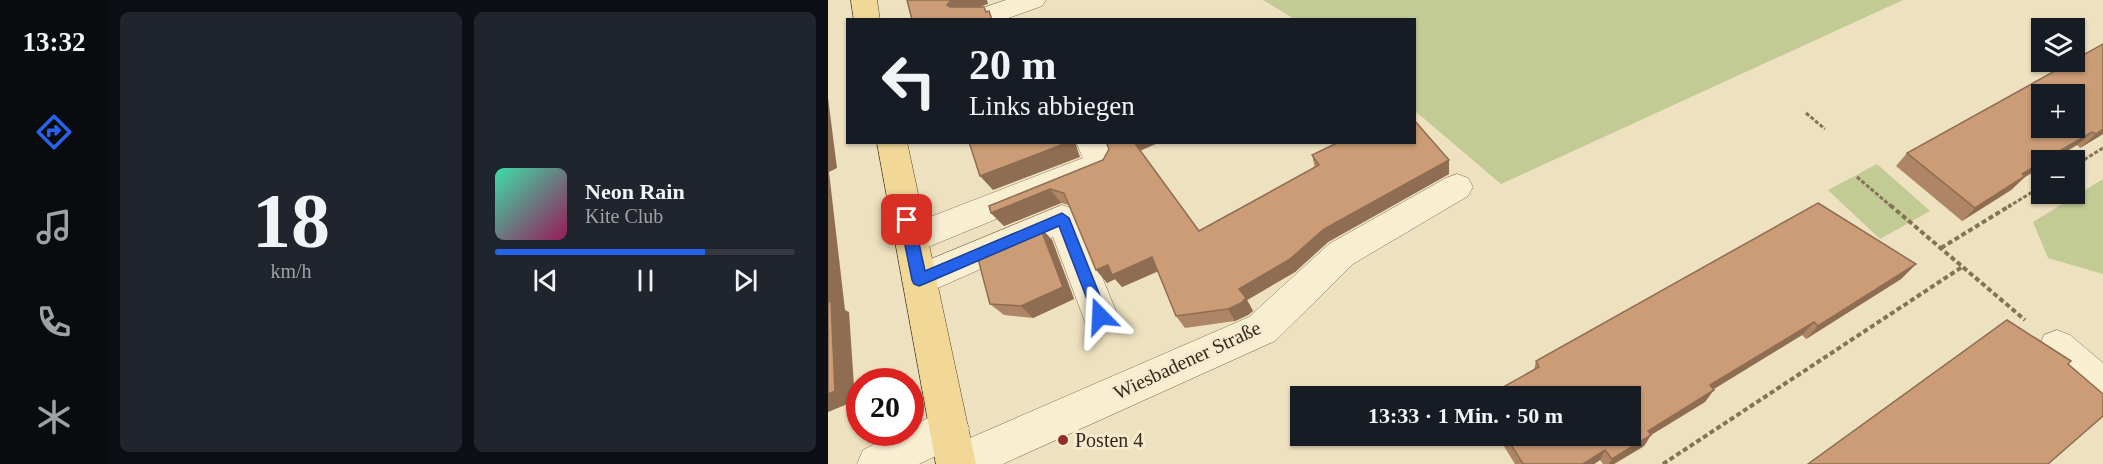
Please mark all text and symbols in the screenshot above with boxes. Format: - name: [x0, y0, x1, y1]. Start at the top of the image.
- map controls: [2031, 18, 2085, 204]
- button: layers: [2031, 18, 2085, 72]
- text: 13:32: [23, 27, 86, 57]
- icon: left: [870, 42, 948, 120]
- text: 20 m: [969, 42, 1057, 88]
- button: +: [2031, 84, 2085, 138]
- text: Links abbiegen: [969, 91, 1135, 121]
- icon: directions: [33, 111, 75, 153]
- button: −: [2031, 150, 2085, 204]
- text: 18: [252, 177, 330, 264]
- text: Neon Rain: [585, 179, 685, 204]
- pin: [881, 194, 932, 245]
- icon: arrive: [890, 203, 923, 236]
- text: Kite Club: [585, 205, 663, 227]
- icon: music: [33, 206, 75, 248]
- text: km/h: [270, 260, 312, 282]
- icon: previous: [529, 264, 562, 297]
- icon: pause: [629, 264, 662, 297]
- icon: next: [729, 264, 762, 297]
- position arrow: [1068, 284, 1132, 348]
- icon: phone: [33, 301, 75, 343]
- street label: Wiesbadener Straße: [1110, 316, 1264, 404]
- speed limit sign: 20: [846, 368, 924, 446]
- icon: climate: [33, 396, 75, 438]
- text: 13:33 · 1 Min. · 50 m: [1368, 403, 1563, 428]
- place label: Posten 4: [1075, 429, 1143, 451]
- marker: Posten 4: [1056, 433, 1070, 447]

